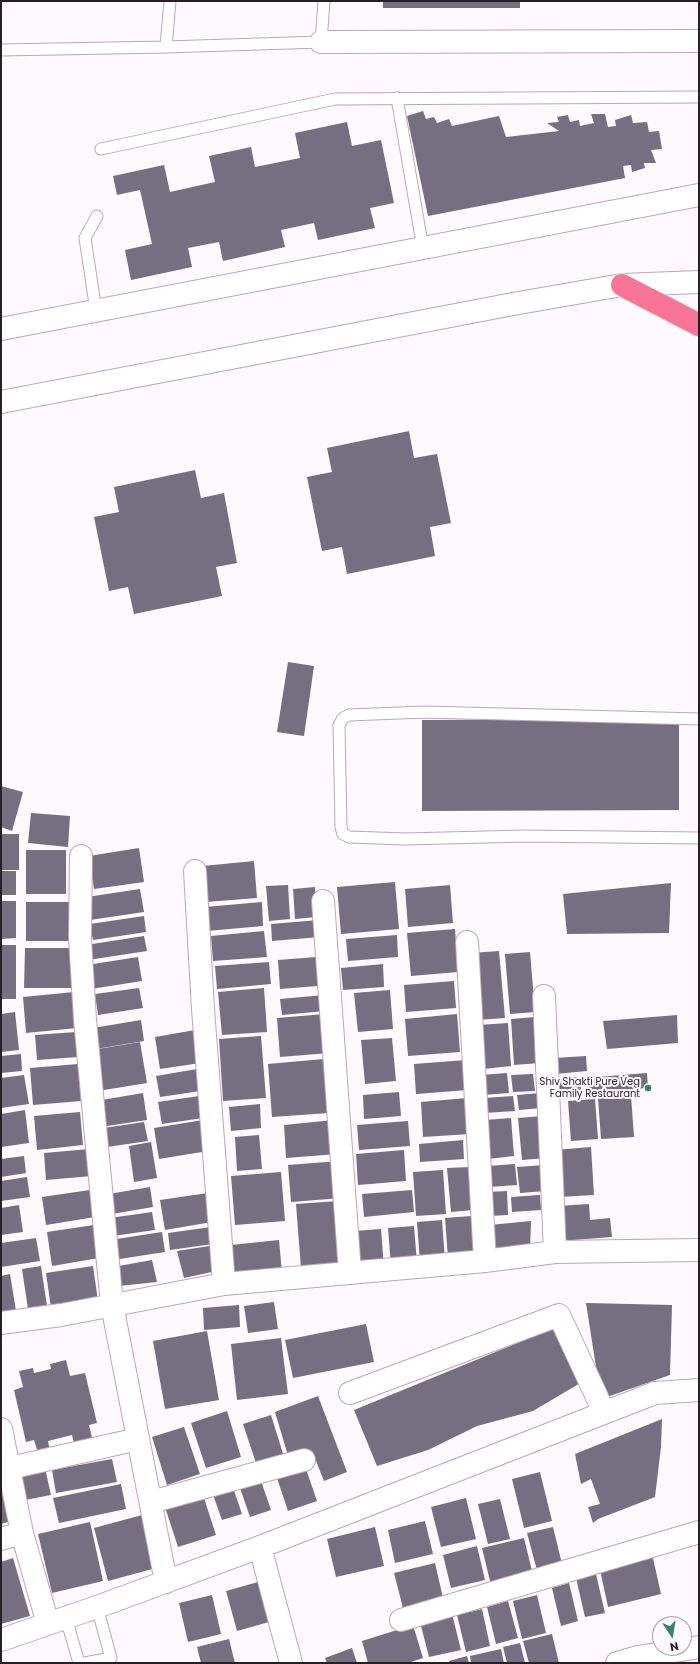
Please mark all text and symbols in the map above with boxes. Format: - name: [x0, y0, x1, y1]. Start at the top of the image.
- place label: Shiv Shakti Pure Veg Family Restaurant: [540, 1076, 640, 1100]
- marker: Shiv Shakti Pure Veg Family Restaurant: [643, 1083, 653, 1093]
- north arrow: [652, 1616, 692, 1656]
- text: N: [669, 1638, 680, 1655]

